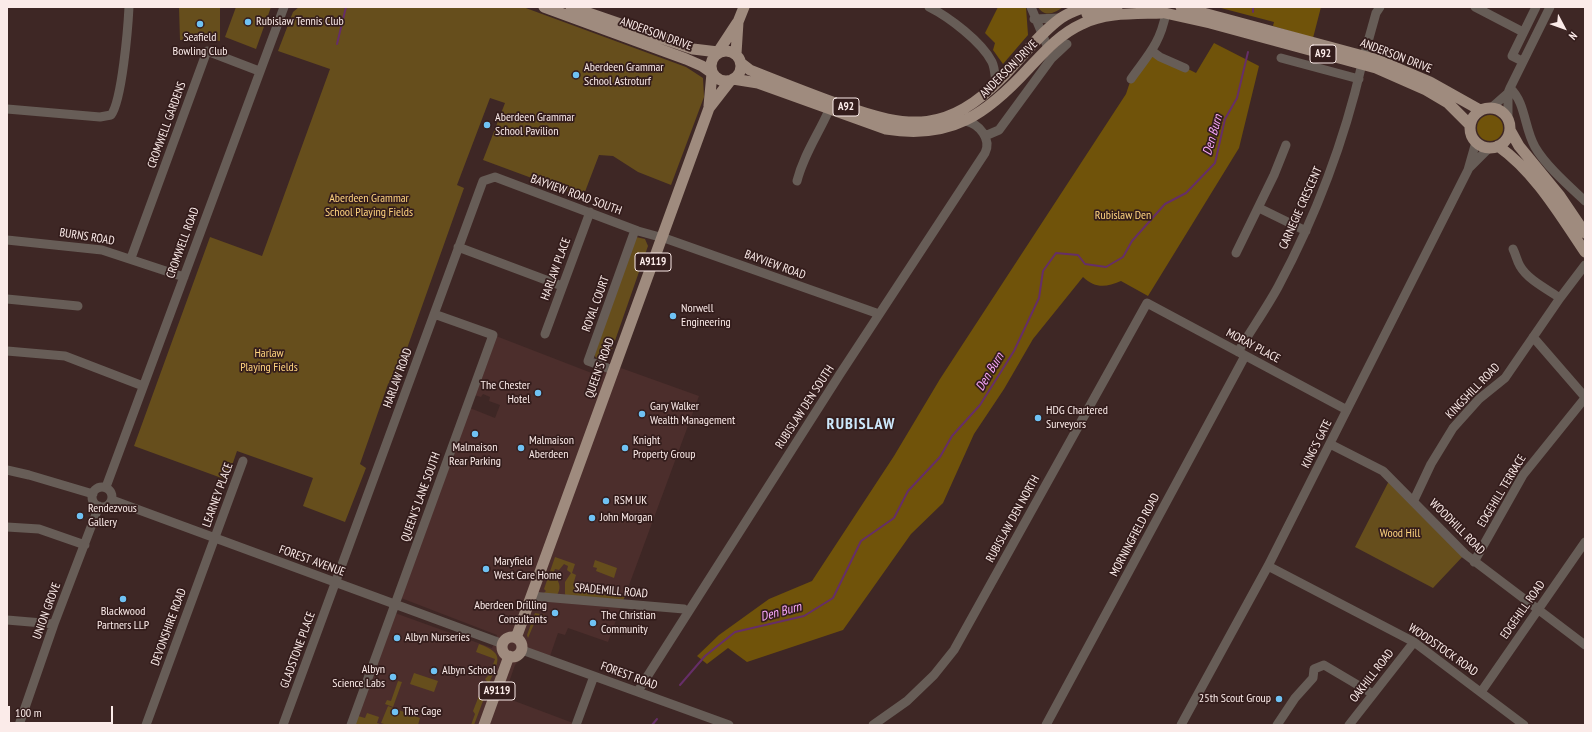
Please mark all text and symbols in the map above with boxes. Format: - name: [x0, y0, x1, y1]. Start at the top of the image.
- north arrow: [1544, 8, 1584, 48]
- street label: ANDERSON DRIVE: [618, 14, 694, 54]
- place label: Rubislaw Tennis Club: [256, 15, 344, 29]
- marker: Rubislaw Tennis Club: [243, 17, 253, 27]
- marker: Seafield Bowling Club: [195, 19, 205, 29]
- text: N: [1566, 29, 1580, 43]
- place label: Seafield Bowling Club: [173, 31, 227, 59]
- street label: ANDERSON DRIVE: [1358, 36, 1434, 76]
- street label: ANDERSON DRIVE: [977, 37, 1041, 101]
- road number: A92: [1310, 45, 1336, 63]
- place label: Aberdeen Grammar School Astroturf: [584, 61, 664, 89]
- marker: Aberdeen Grammar School Astroturf: [571, 70, 581, 80]
- street label: CROMWELL GARDENS: [145, 80, 189, 170]
- road number: A92: [833, 98, 859, 116]
- place label: Aberdeen Grammar School Pavilion: [495, 111, 575, 139]
- water label: Den Burn: [1200, 113, 1226, 157]
- marker: Aberdeen Grammar School Pavilion: [482, 120, 492, 130]
- street label: CARNEGIE CRESCENT: [1276, 165, 1326, 251]
- street label: BAYVIEW ROAD SOUTH: [528, 172, 624, 218]
- park label: Aberdeen Grammar School Playing Fields: [325, 192, 413, 220]
- street label: CROMWELL ROAD: [163, 205, 203, 281]
- park label: Rubislaw Den: [1095, 209, 1151, 223]
- street label: BURNS ROAD: [58, 226, 116, 248]
- street label: HARLAW PLACE: [538, 236, 574, 302]
- street label: BAYVIEW ROAD: [743, 247, 807, 283]
- road number: A9119: [635, 253, 671, 271]
- street label: ROYAL COURT: [579, 274, 613, 334]
- place label: Norwell Engineering: [681, 302, 731, 330]
- marker: Norwell Engineering: [668, 311, 678, 321]
- street label: MORAY PLACE: [1223, 326, 1283, 366]
- street label: QUEEN'S ROAD: [582, 336, 618, 400]
- street label: HARLAW ROAD: [381, 346, 415, 410]
- park label: Harlaw Playing Fields: [240, 347, 298, 375]
- water label: Den Burn: [973, 350, 1007, 394]
- street label: KINGSHILL ROAD: [1443, 360, 1503, 422]
- street label: RUBISLAW DEN SOUTH: [773, 362, 837, 452]
- place label: The Chester Hotel: [481, 379, 530, 407]
- marker: The Chester Hotel: [533, 388, 543, 398]
- place label: Gary Walker Wealth Management: [650, 400, 735, 428]
- place label: HDG Chartered Surveyors: [1046, 404, 1108, 432]
- marker: Gary Walker Wealth Management: [637, 409, 647, 419]
- marker: HDG Chartered Surveyors: [1033, 413, 1043, 423]
- district label: RUBISLAW: [827, 414, 895, 434]
- street label: KING'S GATE: [1299, 417, 1335, 471]
- marker: Malmaison Rear Parking: [470, 429, 480, 439]
- place label: Malmaison Aberdeen: [529, 434, 574, 462]
- place label: Knight Property Group: [633, 434, 695, 462]
- place label: Malmaison Rear Parking: [449, 441, 501, 469]
- marker: Malmaison Aberdeen: [516, 443, 526, 453]
- marker: Knight Property Group: [620, 443, 630, 453]
- street label: QUEEN'S LANE SOUTH: [398, 450, 444, 544]
- street label: EDGEHILL TERRACE: [1475, 452, 1529, 530]
- street label: LEARNEY PLACE: [200, 461, 236, 529]
- street label: RUBISLAW DEN NORTH: [983, 473, 1043, 565]
- street label: MORNINGFIELD ROAD: [1107, 491, 1163, 579]
- place label: RSM UK: [614, 494, 647, 508]
- marker: RSM UK: [601, 496, 611, 506]
- street label: WOODHILL ROAD: [1426, 496, 1488, 558]
- place label: Rendezvous Gallery: [88, 502, 137, 530]
- marker: Rendezvous Gallery: [75, 511, 85, 521]
- place label: John Morgan: [600, 511, 653, 525]
- marker: John Morgan: [587, 513, 597, 523]
- park label: Wood Hill: [1380, 527, 1420, 541]
- street label: FOREST AVENUE: [277, 542, 347, 580]
- place label: Maryfield West Care Home: [494, 555, 562, 583]
- marker: Maryfield West Care Home: [481, 564, 491, 574]
- street label: EDGEHILL ROAD: [1498, 578, 1548, 642]
- street label: UNION GROVE: [30, 581, 64, 641]
- street label: SPADEMILL ROAD: [574, 581, 648, 601]
- street label: DEVONSHIRE ROAD: [148, 586, 190, 668]
- marker: Blackwood Partners LLP: [118, 594, 128, 604]
- place label: Aberdeen Drilling Consultants: [474, 599, 547, 627]
- water label: Den Burn: [759, 599, 803, 625]
- place label: Blackwood Partners LLP: [97, 605, 149, 633]
- marker: Aberdeen Drilling Consultants: [550, 608, 560, 618]
- place label: The Christian Community: [601, 609, 656, 637]
- street label: GLADSTONE PLACE: [278, 610, 318, 690]
- marker: The Christian Community: [588, 618, 598, 628]
- street label: WOODSTOCK ROAD: [1405, 621, 1481, 679]
- place label: Albyn Nurseries: [405, 631, 470, 645]
- marker: Albyn Nurseries: [392, 633, 402, 643]
- street label: OAKHILL ROAD: [1347, 647, 1397, 705]
- street label: FOREST ROAD: [599, 659, 659, 693]
- place label: Albyn Science Labs: [332, 663, 385, 691]
- place label: Albyn School: [442, 664, 496, 678]
- marker: Albyn School: [429, 666, 439, 676]
- marker: Albyn Science Labs: [388, 672, 398, 682]
- road number: A9119: [479, 682, 515, 700]
- place label: 25th Scout Group: [1199, 692, 1271, 706]
- marker: 25th Scout Group: [1274, 694, 1284, 704]
- scale bar: [10, 698, 115, 724]
- text: 100 m: [15, 705, 42, 720]
- place label: The Cage: [403, 705, 441, 719]
- marker: The Cage: [390, 707, 400, 717]

